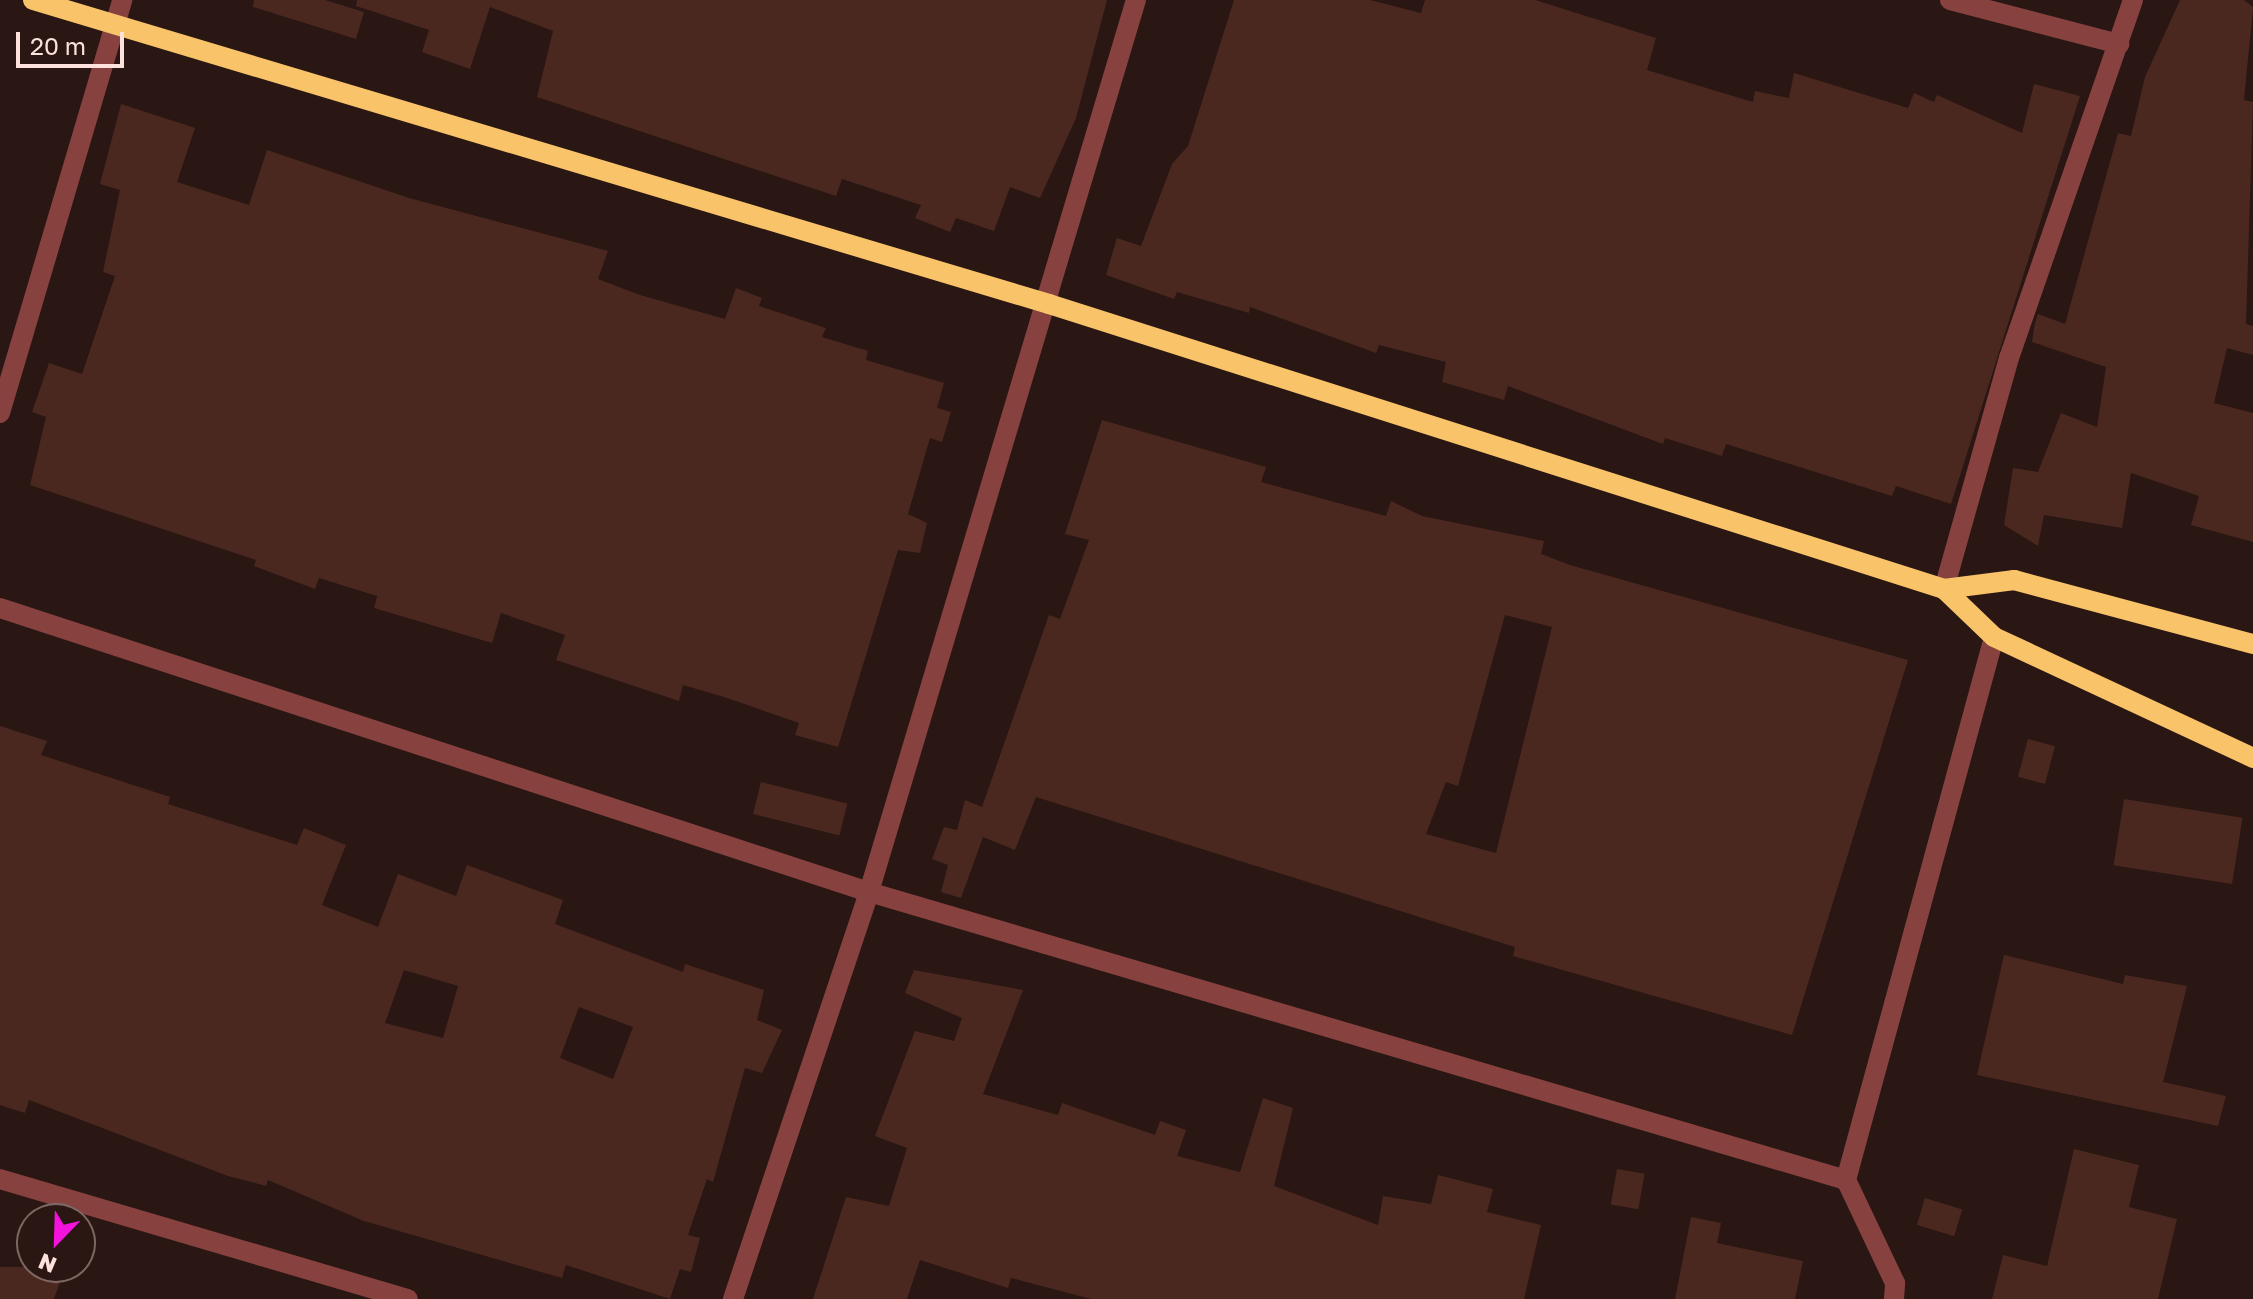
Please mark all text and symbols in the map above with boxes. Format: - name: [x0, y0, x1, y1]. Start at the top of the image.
- scale bar: [20, 16, 128, 66]
- text: 20 m: [30, 31, 86, 60]
- north arrow: [16, 1203, 96, 1283]
- text: N: [34, 1248, 60, 1279]

